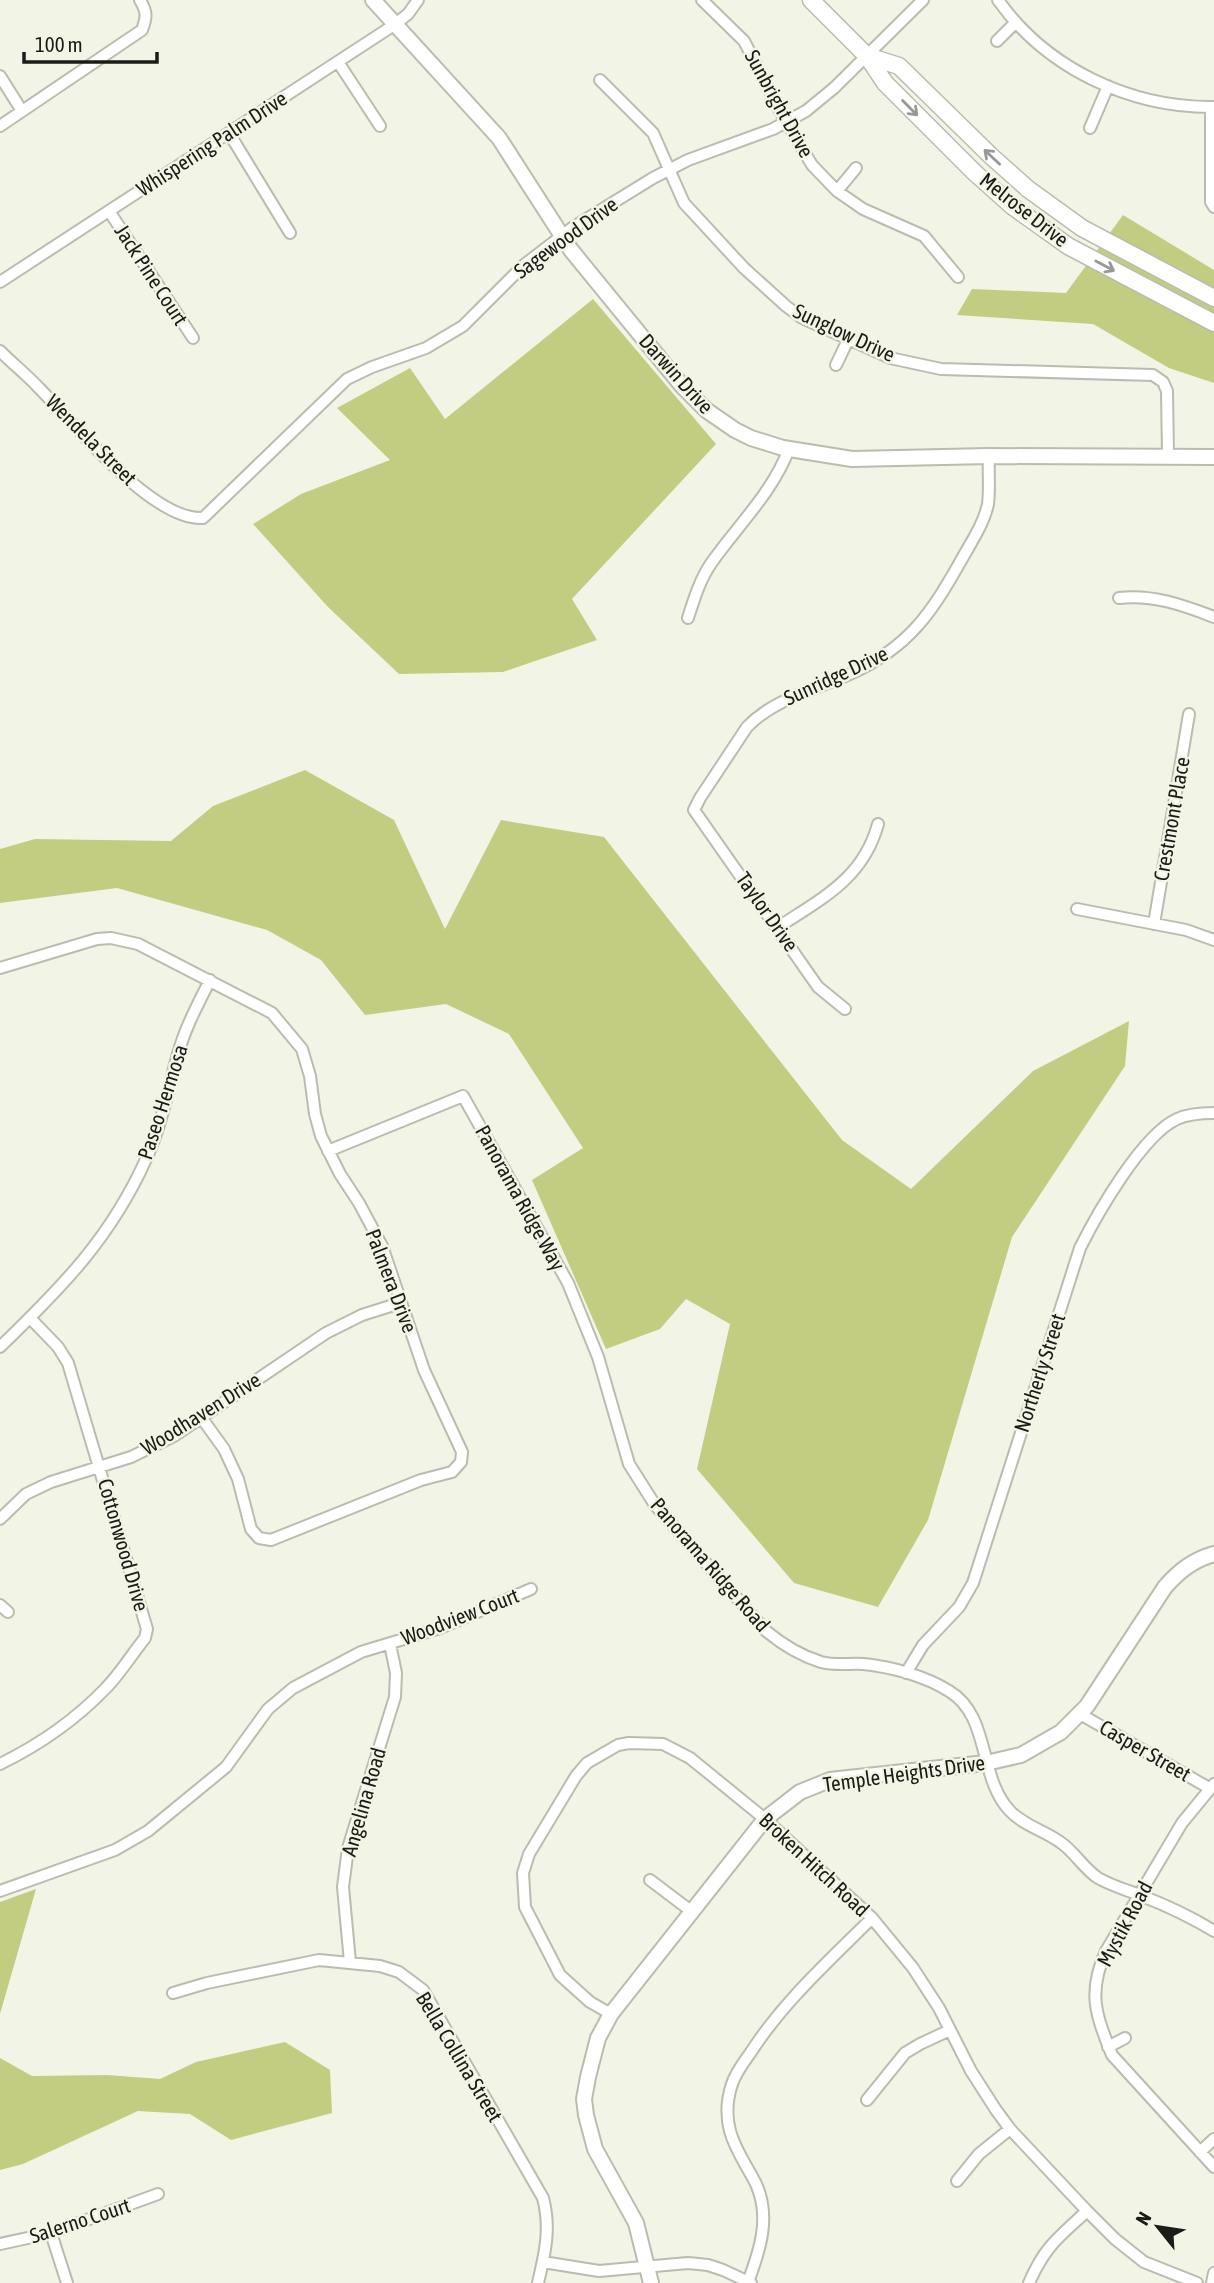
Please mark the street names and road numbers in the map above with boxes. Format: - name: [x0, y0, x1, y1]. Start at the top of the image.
- street label: Sunbright Drive: [741, 46, 819, 161]
- street label: Whispering Palm Drive: [132, 86, 291, 201]
- street label: Melrose Drive: [976, 167, 1074, 251]
- street label: Sagewood Drive: [509, 192, 622, 283]
- street label: Jack Pine Court: [110, 220, 193, 329]
- street label: Sunglow Drive: [790, 298, 899, 366]
- street label: Darwin Drive: [635, 329, 719, 418]
- street label: Wendela Street: [41, 389, 142, 490]
- street label: Sunridge Drive: [780, 641, 891, 710]
- street label: Crestmont Place: [1148, 755, 1194, 883]
- street label: Taylor Drive: [732, 867, 804, 956]
- street label: Paseo Hermosa: [132, 1041, 192, 1162]
- street label: Panorama Ridge Way: [471, 1121, 571, 1275]
- street label: Palmera Drive: [361, 1225, 423, 1336]
- street label: Northerly Street: [1009, 1310, 1069, 1435]
- street label: Woodhaven Drive: [136, 1367, 265, 1459]
- street label: Cottonwood Drive: [94, 1476, 154, 1614]
- street label: Panorama Ridge Road: [646, 1493, 775, 1636]
- street label: Woodview Court: [397, 1583, 522, 1649]
- street label: Casper Street: [1096, 1714, 1195, 1786]
- street label: Angelina Road: [336, 1745, 390, 1859]
- street label: Temple Heights Drive: [821, 1750, 986, 1796]
- street label: Broken Hitch Road: [755, 1807, 875, 1921]
- street label: Mystik Road: [1092, 1877, 1157, 1970]
- street label: Bella Collina Street: [412, 1987, 508, 2126]
- street label: Salerno Court: [26, 2193, 133, 2248]

